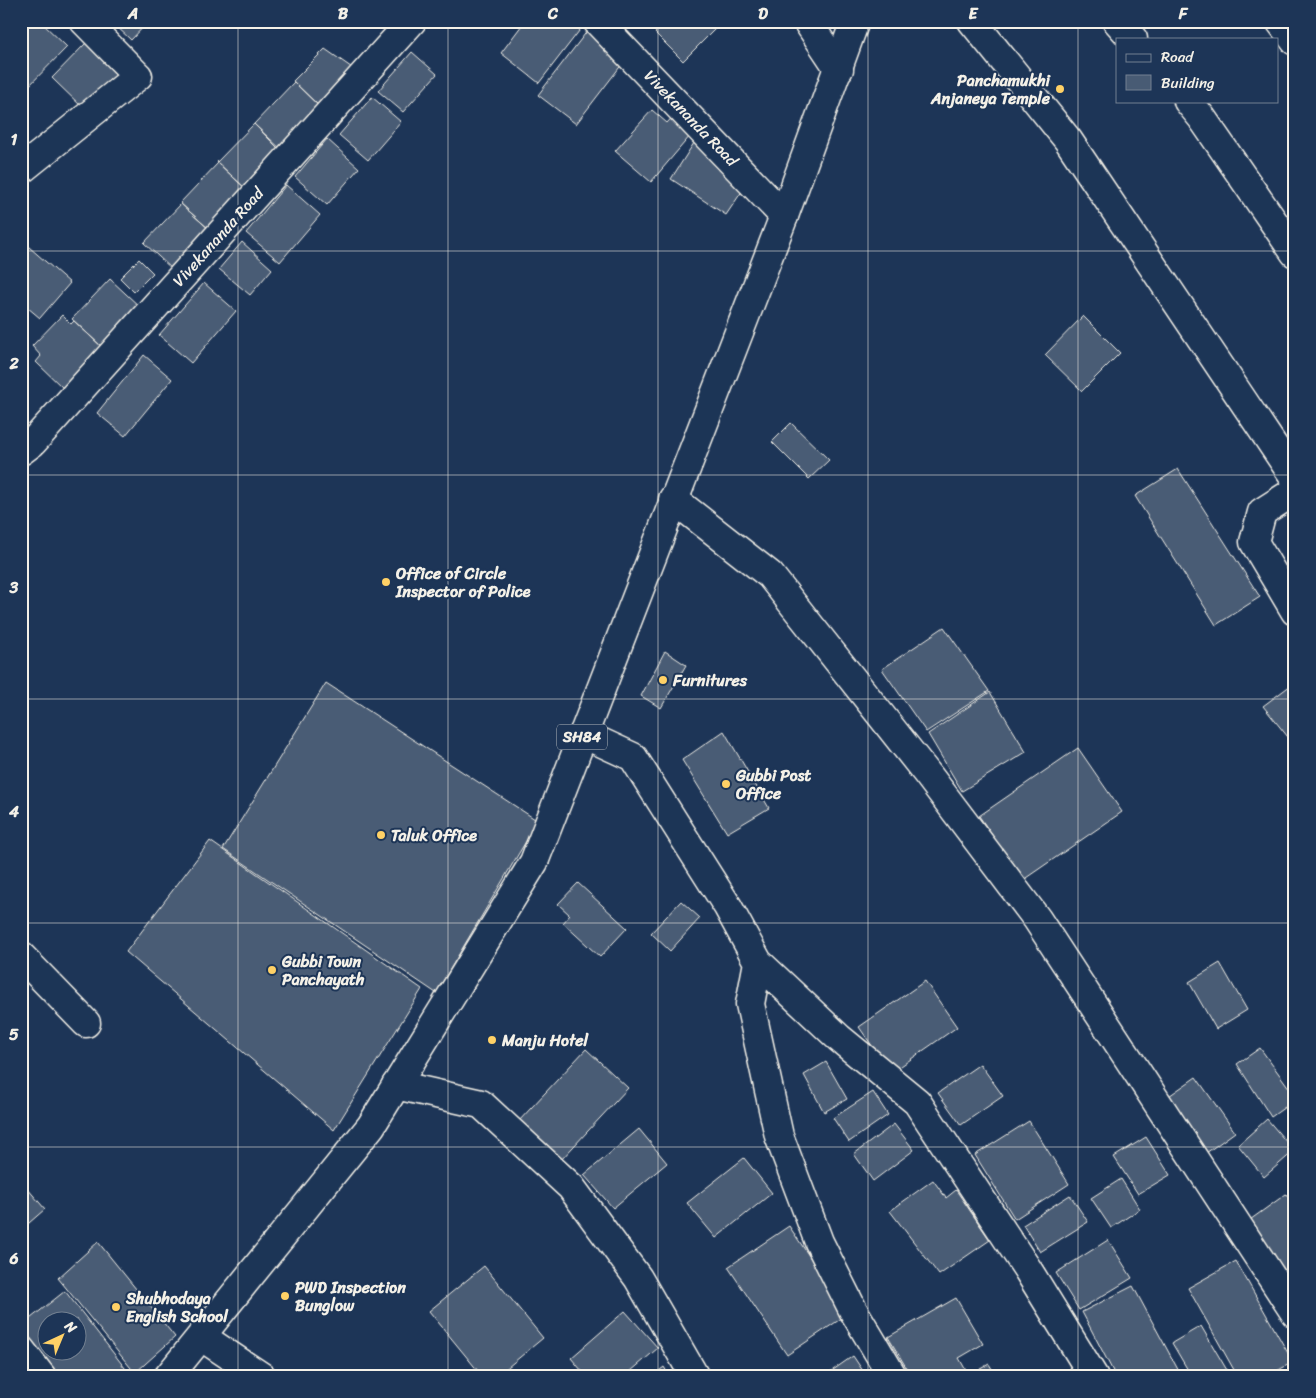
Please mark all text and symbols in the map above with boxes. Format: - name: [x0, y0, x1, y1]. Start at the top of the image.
- text: A: [127, 0, 138, 28]
- text: B: [338, 0, 349, 28]
- text: C: [547, 0, 559, 28]
- text: D: [758, 0, 768, 28]
- text: E: [969, 0, 979, 28]
- text: F: [1178, 0, 1189, 28]
- legend: [1116, 38, 1278, 102]
- text: Road: [1161, 44, 1194, 70]
- street label: Vivekananda Road: [637, 63, 746, 175]
- place label: Panchamukhi Anjaneya Temple: [930, 66, 1052, 113]
- text: Building: [1161, 70, 1215, 96]
- marker: Panchamukhi Anjaneya Temple: [1054, 83, 1066, 95]
- text: 1: [11, 125, 18, 154]
- street label: Vivekananda Road: [165, 179, 272, 294]
- text: 2: [8, 349, 19, 378]
- place label: Office of Circle Inspector of Police: [395, 559, 531, 606]
- text: 3: [9, 573, 19, 602]
- marker: Office of Circle Inspector of Police: [380, 576, 392, 588]
- place label: Furnitures: [672, 666, 748, 695]
- marker: Furnitures: [657, 674, 669, 686]
- road number: SH84: [557, 724, 607, 750]
- place label: Gubbi Post Office: [735, 761, 811, 808]
- marker: Gubbi Post Office: [720, 778, 732, 790]
- text: 4: [8, 797, 19, 826]
- place label: Taluk Office: [391, 821, 477, 850]
- marker: Taluk Office: [375, 829, 387, 841]
- place label: Gubbi Town Panchayath: [281, 947, 365, 994]
- marker: Gubbi Town Panchayath: [266, 964, 278, 976]
- text: 5: [9, 1020, 19, 1049]
- place label: Manju Hotel: [501, 1026, 590, 1055]
- marker: Manju Hotel: [486, 1034, 498, 1046]
- text: 6: [8, 1244, 19, 1273]
- place label: PWD Inspection Bunglow: [295, 1273, 406, 1320]
- place label: Shubhodaya English School: [125, 1284, 229, 1331]
- marker: PWD Inspection Bunglow: [279, 1290, 291, 1302]
- marker: Shubhodaya English School: [110, 1301, 122, 1313]
- north arrow: [38, 1310, 88, 1360]
- text: N: [58, 1314, 83, 1340]

